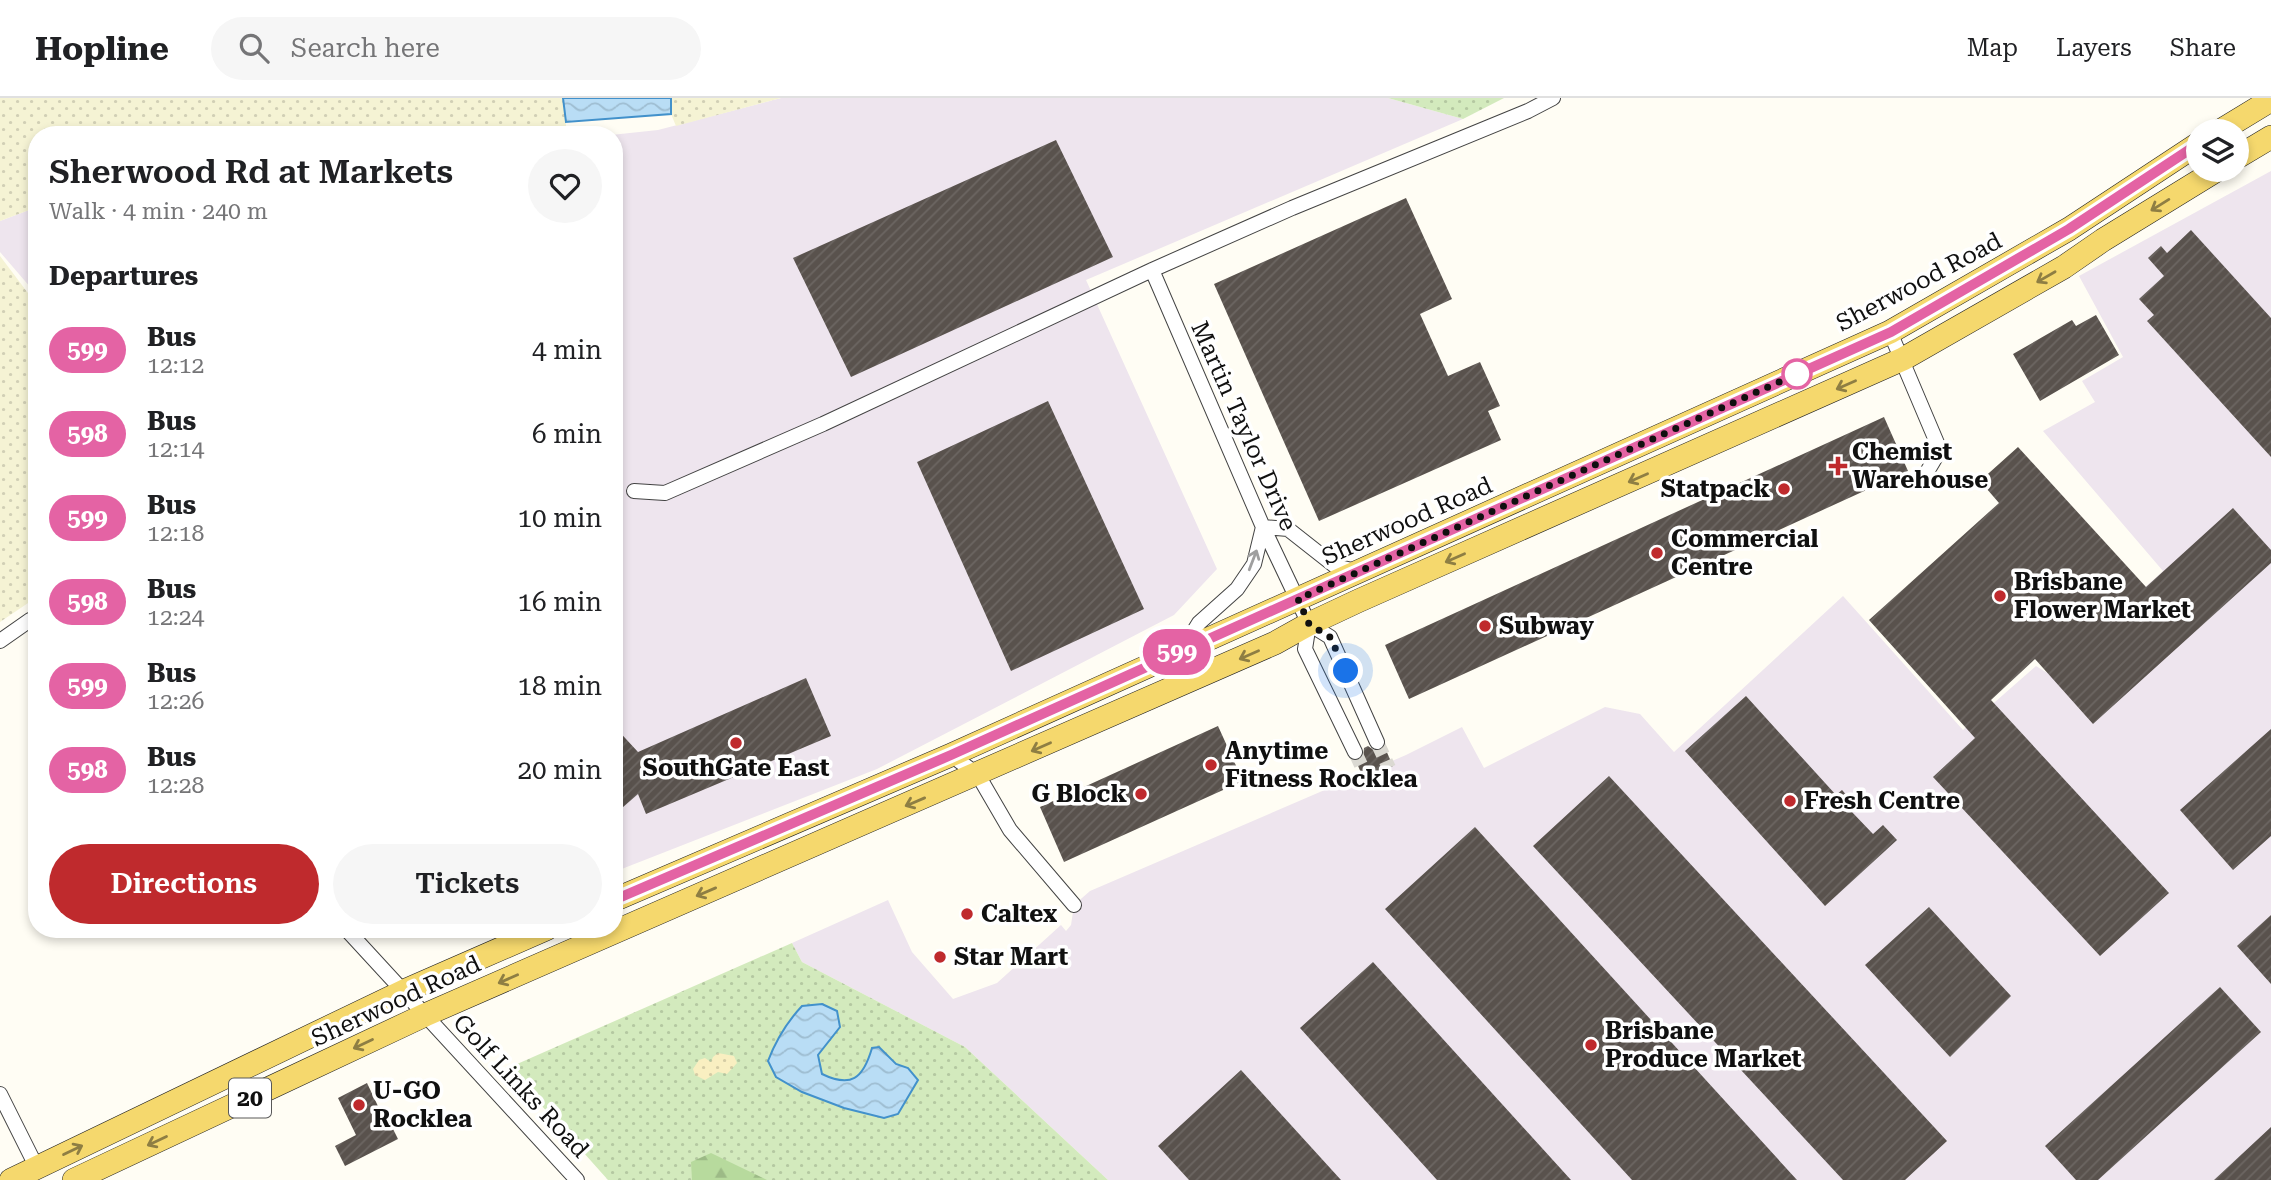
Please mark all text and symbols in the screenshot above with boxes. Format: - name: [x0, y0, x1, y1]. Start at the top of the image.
- search box: [211, 17, 701, 80]
- text: Hopline: [35, 29, 169, 68]
- icon: search: [235, 29, 273, 67]
- text: Search here: [291, 33, 440, 63]
- text: Map: [1967, 34, 2018, 62]
- text: Layers: [2056, 34, 2132, 62]
- text: Share: [2170, 34, 2236, 62]
- map controls: [2186, 119, 2249, 182]
- button: layers: [2186, 119, 2249, 182]
- button: heart: [528, 149, 602, 223]
- text: Sherwood Rd at Markets: [49, 152, 453, 191]
- one-way arrow: [2151, 197, 2170, 212]
- text: Walk · 4 min · 240 m: [49, 198, 268, 225]
- street label: Sherwood Road: [1832, 227, 2006, 337]
- text: Departures: [49, 261, 198, 291]
- one-way arrow: [2037, 271, 2057, 285]
- street label: Martin Taylor Drive: [1185, 317, 1303, 535]
- text: Bus: [147, 322, 196, 352]
- text: 4 min: [532, 335, 602, 365]
- text: 599: [67, 336, 108, 364]
- text: 12:12: [147, 352, 204, 379]
- unlabelled marker: [1782, 359, 1812, 389]
- one-way arrow: [1836, 379, 1857, 392]
- text: Bus: [147, 406, 196, 436]
- text: 6 min: [532, 419, 602, 449]
- text: 598: [67, 420, 108, 448]
- text: 12:14: [147, 436, 204, 463]
- place label: Chemist Warehouse: [1852, 438, 1988, 494]
- marker: Chemist Warehouse: [1830, 458, 1846, 474]
- street label: Sherwood Road: [1318, 471, 1496, 571]
- one-way arrow: [1628, 472, 1650, 485]
- place label: Statpack: [1661, 475, 1770, 503]
- marker: Statpack: [1776, 481, 1792, 497]
- text: Bus: [147, 490, 196, 520]
- text: 10 min: [518, 503, 602, 533]
- text: 599: [67, 504, 108, 532]
- text: 12:18: [147, 520, 204, 547]
- place label: Commercial Centre: [1671, 525, 1819, 581]
- marker: Commercial Centre: [1649, 545, 1665, 561]
- one-way arrow: [1248, 550, 1261, 571]
- one-way arrow: [1445, 552, 1466, 565]
- place label: Brisbane Flower Market: [2014, 568, 2191, 624]
- text: Bus: [147, 574, 196, 604]
- text: 16 min: [518, 587, 602, 617]
- text: 598: [67, 588, 108, 616]
- marker: Brisbane Flower Market: [1992, 588, 2008, 604]
- text: 12:24: [147, 604, 204, 631]
- place label: Subway: [1499, 612, 1594, 640]
- marker: Subway: [1477, 618, 1493, 634]
- line badge: 599: [1137, 629, 1217, 675]
- text: 599: [1157, 638, 1197, 666]
- one-way arrow: [1239, 649, 1260, 662]
- your location: [1328, 653, 1363, 688]
- text: Bus: [147, 658, 196, 688]
- text: 18 min: [518, 671, 602, 701]
- text: 599: [67, 672, 108, 700]
- text: 12:26: [147, 688, 204, 715]
- marker: SouthGate East: [728, 735, 744, 751]
- place label: Anytime Fitness Rocklea: [1225, 737, 1418, 793]
- one-way arrow: [1031, 741, 1052, 754]
- text: Bus: [147, 742, 196, 772]
- place label: SouthGate East: [642, 754, 830, 782]
- text: 20 min: [518, 755, 602, 785]
- text: 598: [67, 756, 108, 784]
- marker: Anytime Fitness Rocklea: [1203, 757, 1219, 773]
- text: 12:28: [147, 772, 204, 799]
- place label: G Block: [1031, 780, 1127, 808]
- marker: G Block: [1133, 786, 1149, 802]
- place label: Fresh Centre: [1804, 787, 1960, 815]
- marker: Fresh Centre: [1782, 793, 1798, 809]
- one-way arrow: [905, 796, 926, 809]
- button: Directions: [49, 844, 319, 924]
- button: Tickets: [333, 844, 602, 924]
- one-way arrow: [696, 886, 717, 899]
- place label: Caltex: [981, 900, 1057, 928]
- marker: Caltex: [959, 906, 975, 922]
- place label: Star Mart: [954, 943, 1069, 971]
- marker: Star Mart: [932, 949, 948, 965]
- street label: Sherwood Road: [307, 950, 485, 1052]
- one-way arrow: [497, 973, 519, 986]
- street label: Golf Links Road: [447, 1009, 595, 1163]
- place label: Brisbane Produce Market: [1605, 1017, 1802, 1073]
- marker: Brisbane Produce Market: [1583, 1037, 1599, 1053]
- one-way arrow: [353, 1038, 374, 1052]
- place label: U-GO Rocklea: [373, 1077, 472, 1133]
- road number: 20: [229, 1079, 271, 1118]
- marker: U-GO Rocklea: [351, 1097, 367, 1113]
- one-way arrow: [147, 1135, 169, 1148]
- one-way arrow: [62, 1143, 83, 1157]

